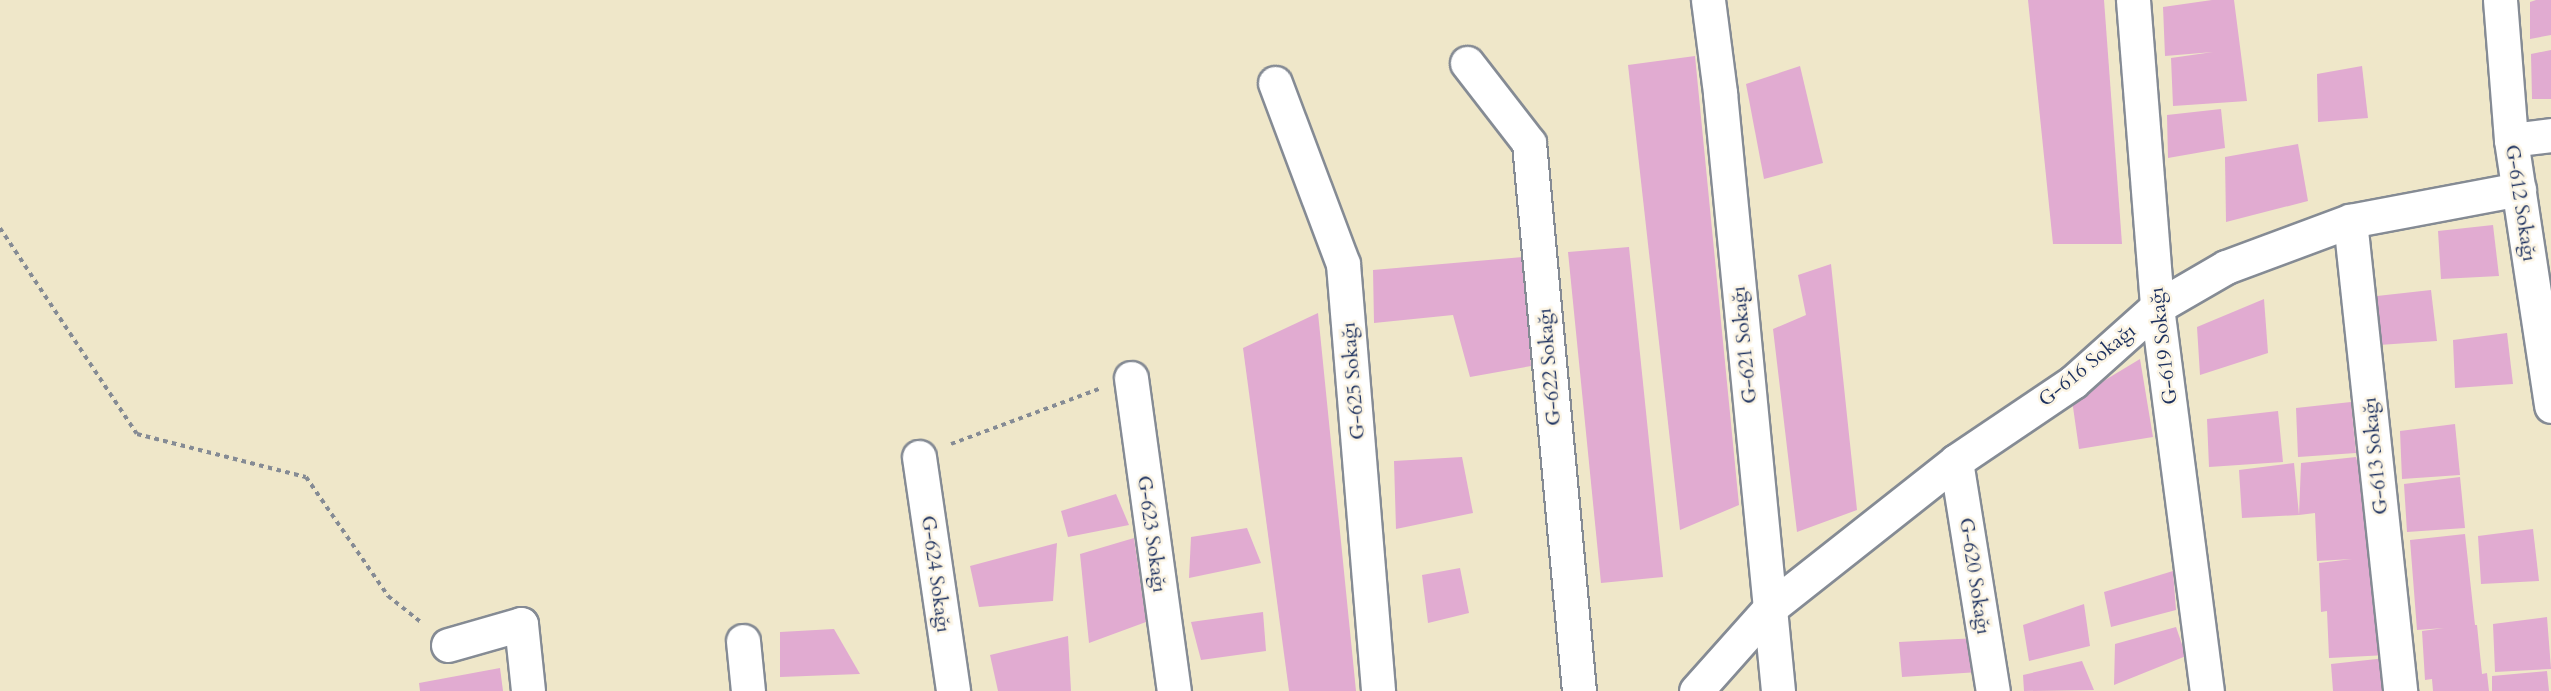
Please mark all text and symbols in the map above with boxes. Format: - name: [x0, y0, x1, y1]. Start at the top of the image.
- street label: G-612 Sokağı: [2500, 143, 2542, 263]
- street label: G-621 Sokağı: [1726, 285, 1762, 405]
- street label: G-619 Sokağı: [2144, 286, 2182, 406]
- street label: G-622 Sokağı: [1532, 307, 1566, 427]
- street label: G-616 Sokağı: [2034, 319, 2140, 411]
- street label: G-625 Sokağı: [1336, 321, 1370, 441]
- street label: G-613 Sokağı: [2357, 396, 2393, 516]
- street label: G-623 Sokağı: [1132, 474, 1172, 594]
- street label: G-624 Sokağı: [916, 514, 956, 634]
- street label: G-620 Sokağı: [1954, 516, 1996, 636]

